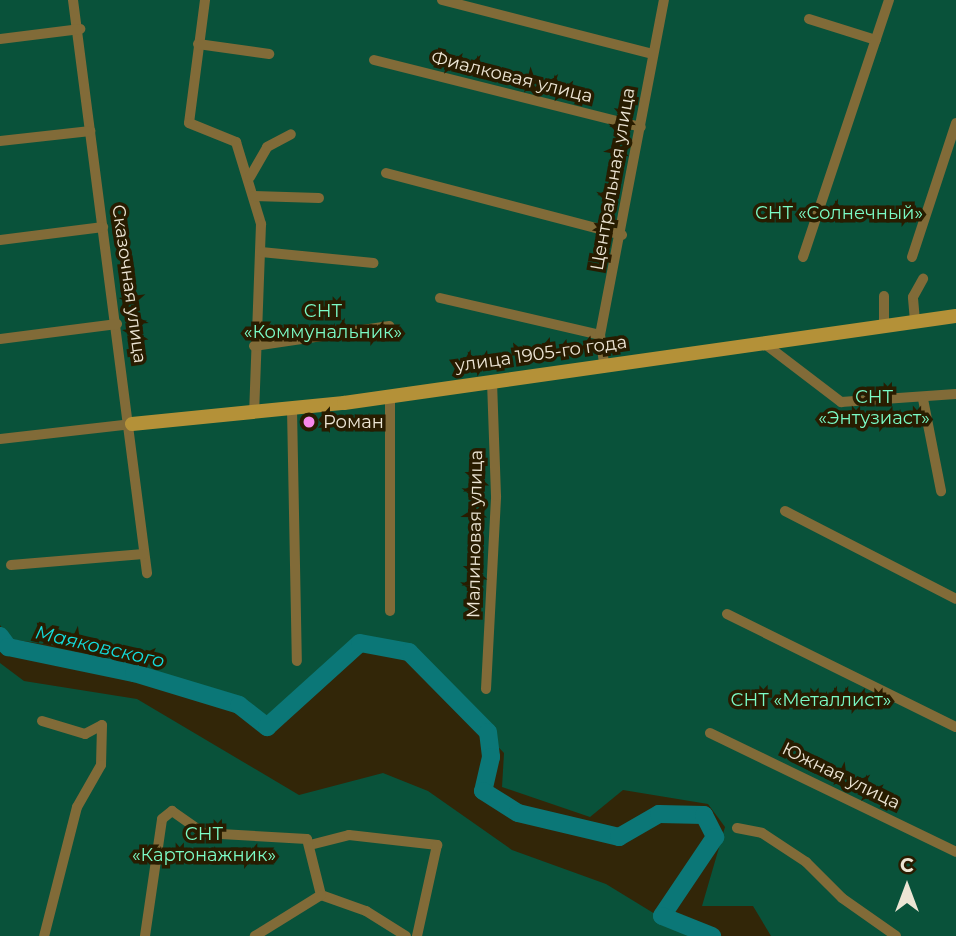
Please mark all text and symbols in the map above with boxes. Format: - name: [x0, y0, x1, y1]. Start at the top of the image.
- street label: Фиалковая улица: [429, 46, 595, 108]
- street label: Центральная улица: [586, 86, 640, 272]
- park label: СНТ «Солнечный»: [755, 202, 923, 224]
- street label: Сказочная улица: [107, 203, 151, 365]
- park label: СНТ «Коммунальник»: [244, 301, 402, 344]
- street label: улица 1905-го года: [454, 331, 628, 377]
- park label: СНТ «Энтузиаст»: [818, 387, 930, 430]
- place label: Роман: [323, 411, 384, 433]
- marker: Роман: [301, 414, 317, 430]
- street label: Малиновая улица: [463, 450, 487, 618]
- water label: Маяковского: [33, 621, 167, 673]
- park label: СНТ «Металлист»: [731, 689, 891, 711]
- street label: Южная улица: [778, 738, 904, 814]
- park label: СНТ «Картонажник»: [132, 824, 276, 866]
- north arrow: [872, 852, 942, 922]
- text: С: [900, 854, 914, 877]

